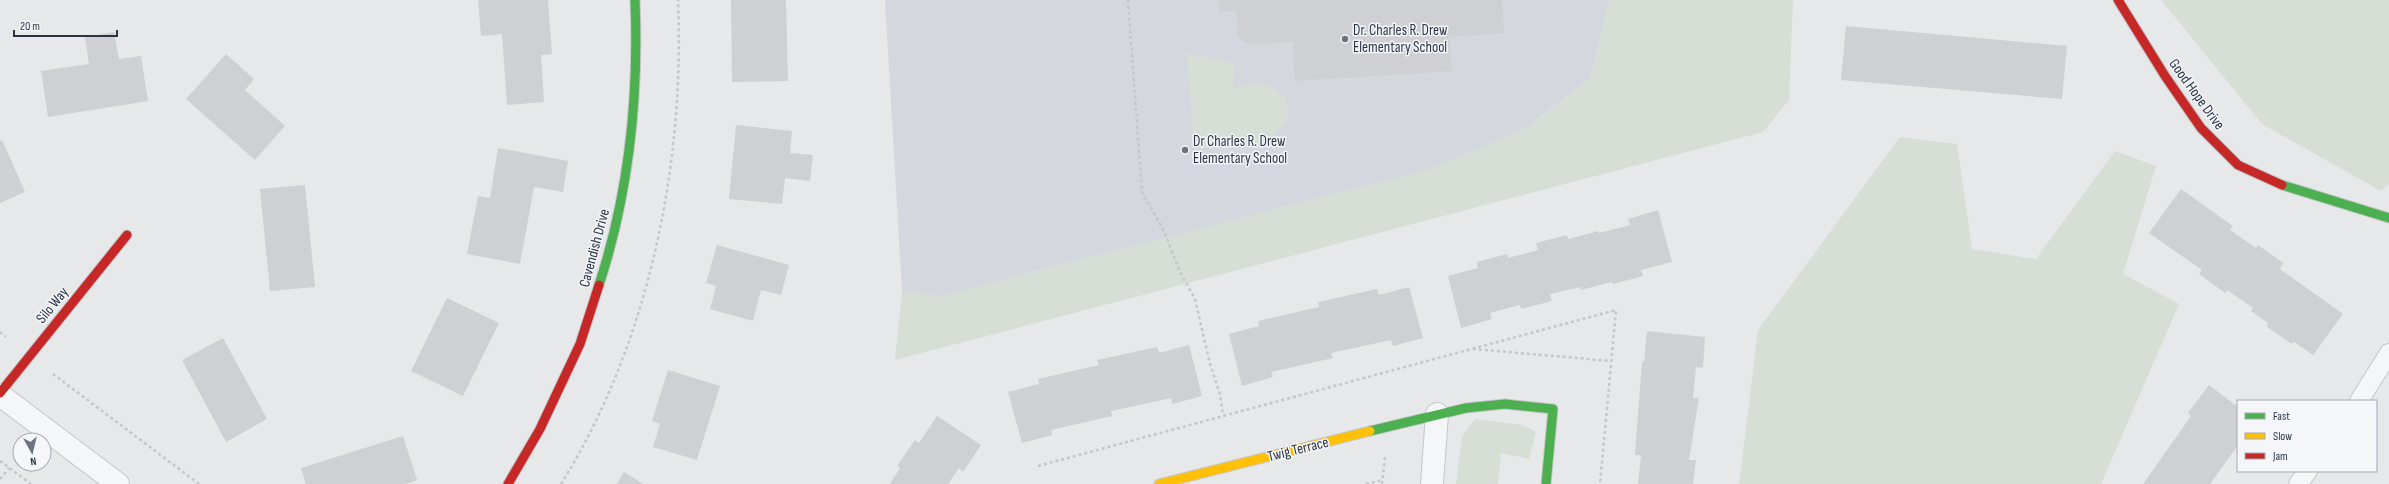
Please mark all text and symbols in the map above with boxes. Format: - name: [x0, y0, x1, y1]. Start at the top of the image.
- scale bar: [14, 12, 117, 38]
- text: 20 m: [20, 19, 40, 34]
- place label: Dr. Charles R. Drew Elementary School: [1353, 21, 1448, 57]
- marker: Dr. Charles R. Drew Elementary School: [1340, 34, 1350, 44]
- street label: Good Hope Drive: [2164, 55, 2229, 134]
- place label: Dr Charles R. Drew Elementary School: [1193, 132, 1287, 168]
- marker: Dr Charles R. Drew Elementary School: [1180, 145, 1190, 155]
- street label: Cavendish Drive: [575, 207, 614, 289]
- street label: Silo Way: [32, 283, 73, 327]
- legend: [2237, 400, 2377, 472]
- text: Fast: [2273, 409, 2290, 424]
- text: Slow: [2273, 429, 2292, 444]
- north arrow: [12, 432, 52, 472]
- street label: Twig Terrace: [1266, 433, 1331, 466]
- text: Jam: [2272, 449, 2288, 464]
- text: N: [29, 455, 37, 468]

